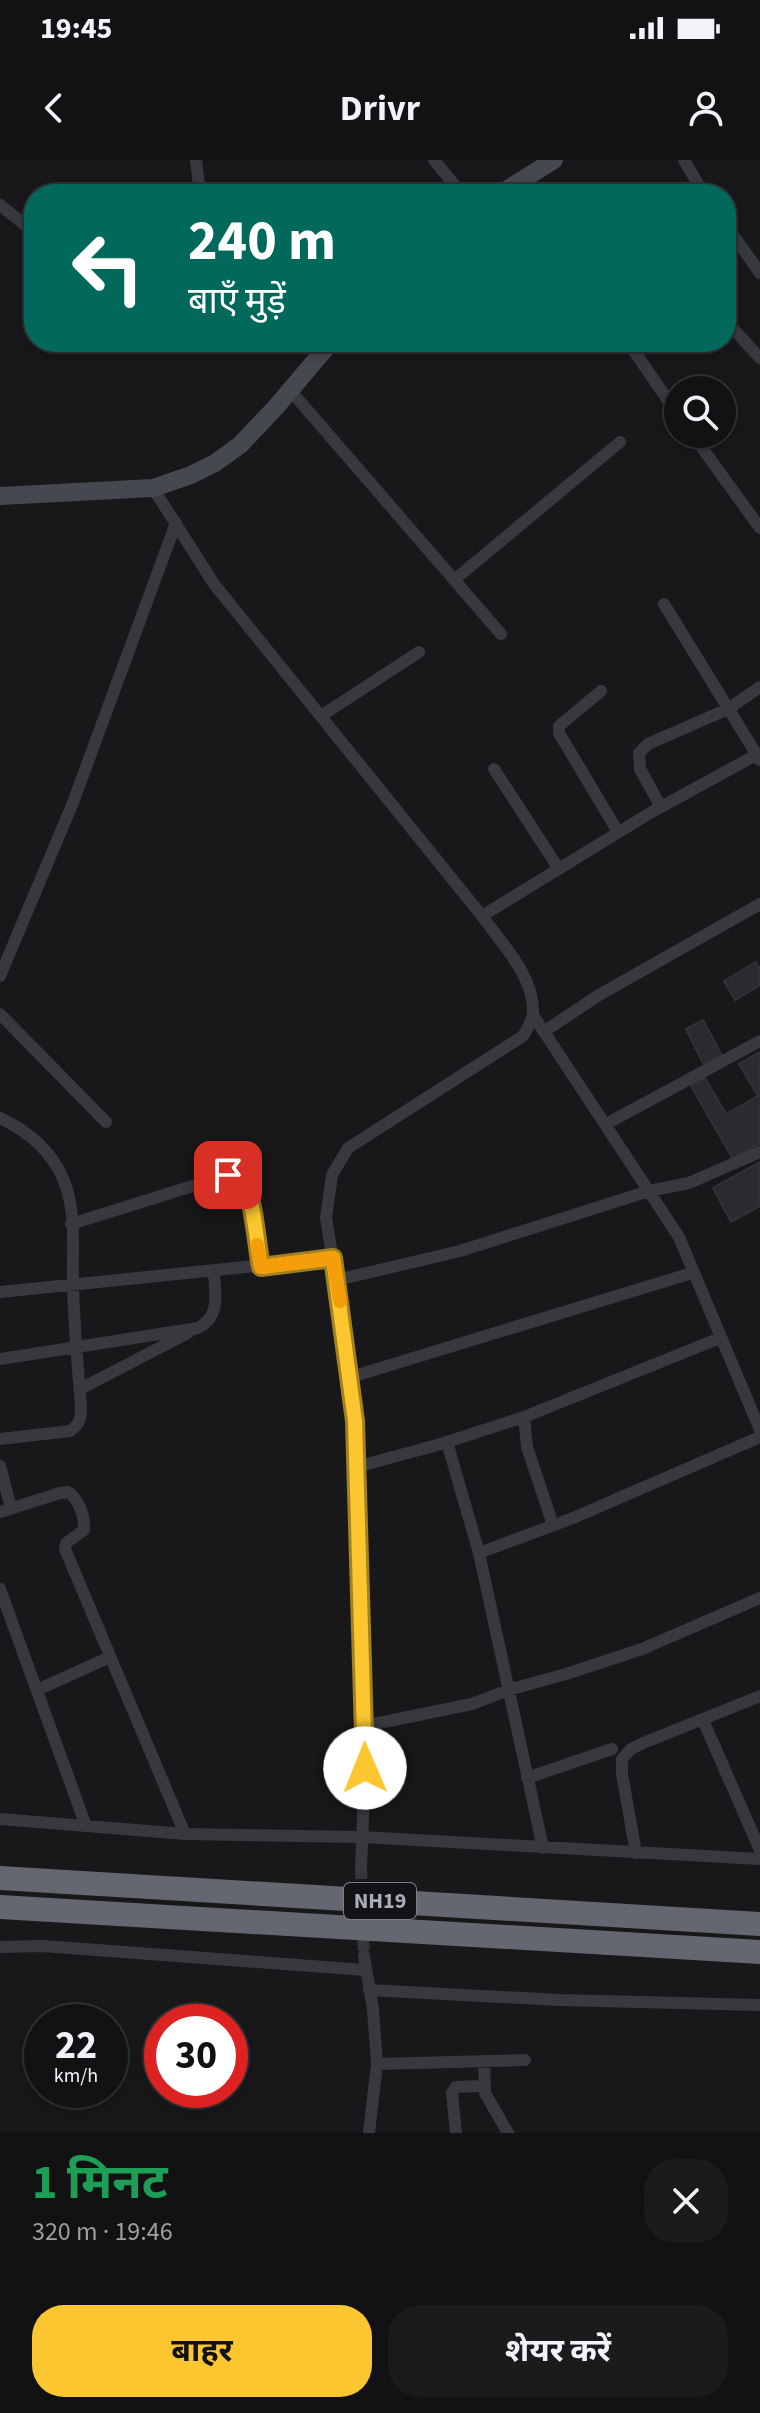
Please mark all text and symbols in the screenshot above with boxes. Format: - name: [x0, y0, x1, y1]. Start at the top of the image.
- text: 19:45: [40, 7, 112, 50]
- text: Drivr: [340, 83, 420, 134]
- icon: back: [32, 86, 76, 130]
- icon: person: [684, 86, 728, 130]
- text: 240 m: [188, 202, 336, 281]
- icon: left: [56, 216, 160, 320]
- text: बाएँ मुड़ें: [188, 276, 286, 327]
- map controls: [664, 376, 736, 448]
- button: search: [664, 376, 736, 448]
- pin: [194, 1141, 262, 1209]
- icon: arrive: [206, 1153, 250, 1197]
- position arrow: [323, 1726, 407, 1810]
- road number: NH19: [344, 1883, 416, 1919]
- speed limit sign: 30: [144, 2004, 248, 2108]
- text: 22: [55, 2017, 97, 2074]
- text: km/h: [54, 2062, 98, 2090]
- text: 1 मिनट: [32, 2149, 168, 2217]
- button: close: [644, 2159, 728, 2243]
- text: 320 m · 19:46: [32, 2213, 173, 2250]
- button: बाहर: [32, 2305, 372, 2397]
- button: शेयर करें: [388, 2305, 728, 2397]

